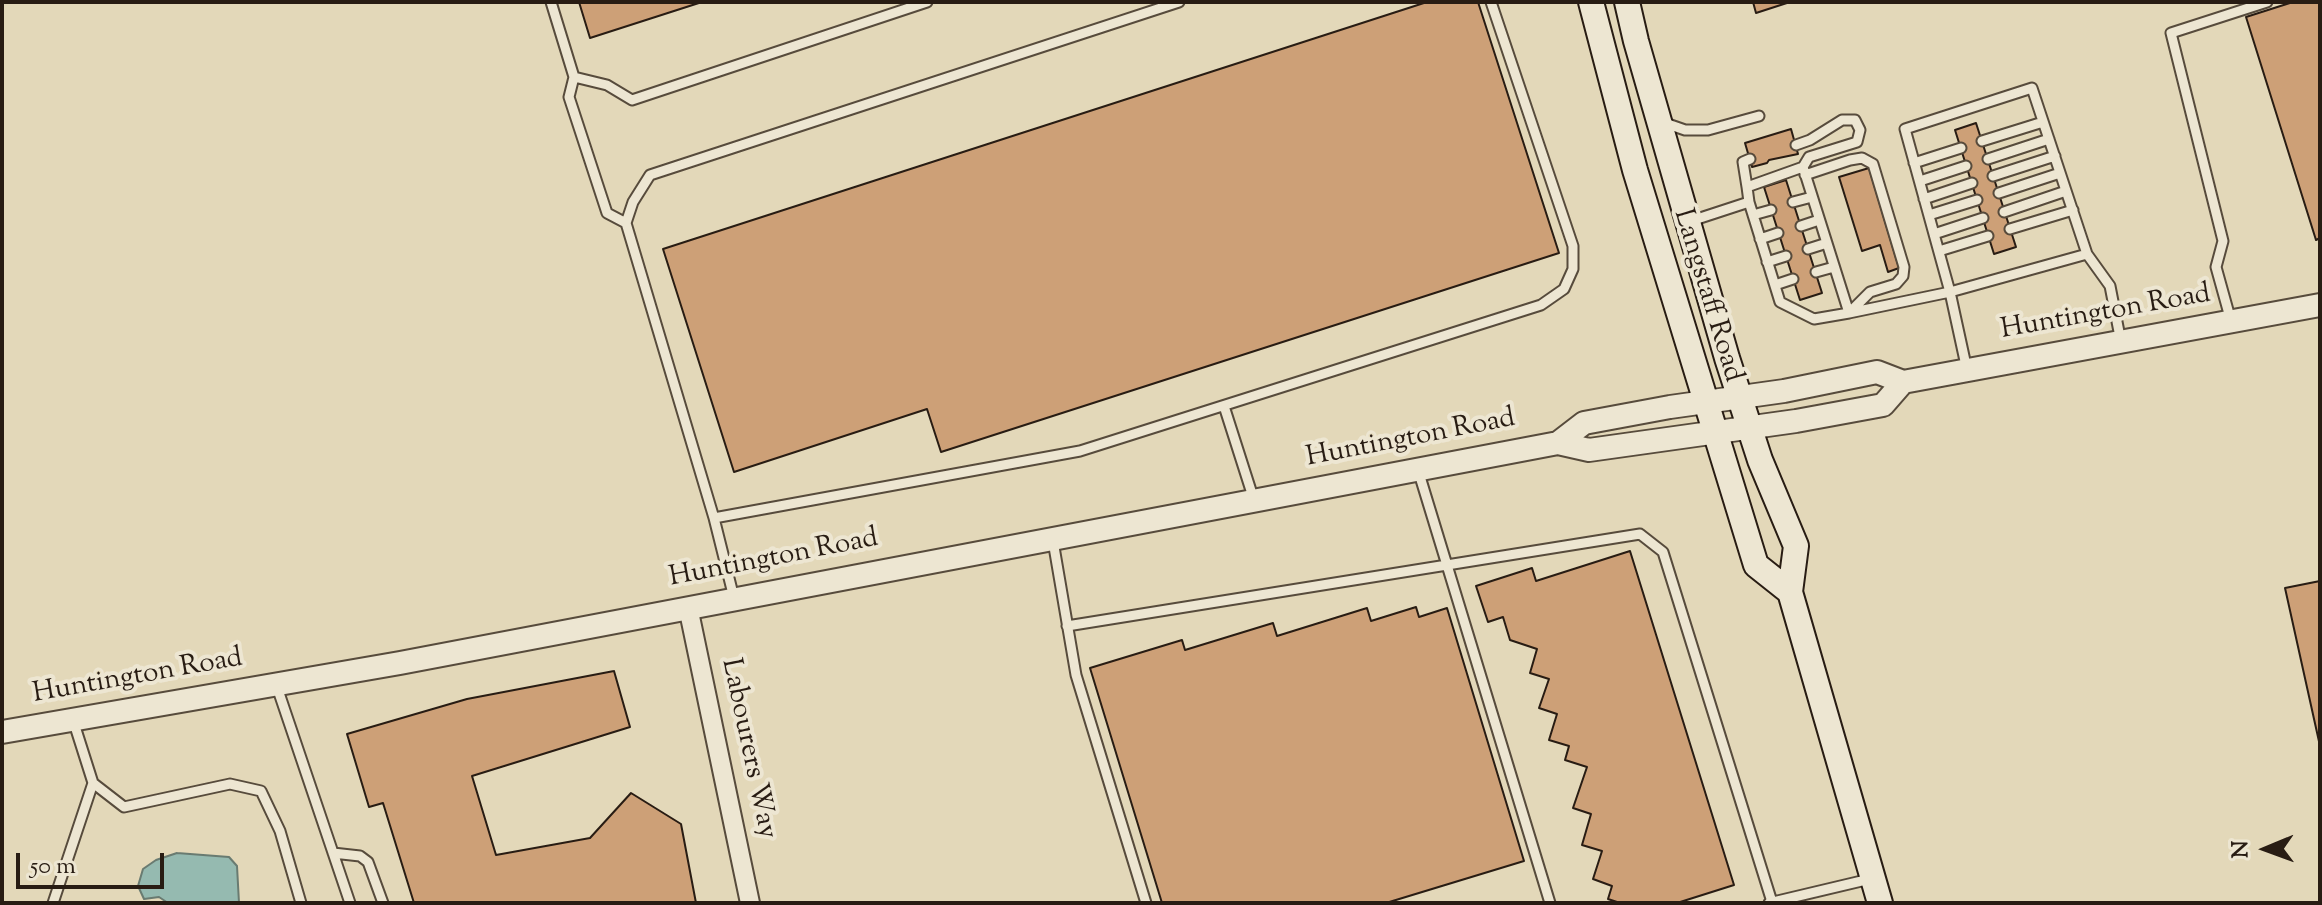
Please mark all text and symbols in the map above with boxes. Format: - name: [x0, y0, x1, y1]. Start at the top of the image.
- street label: Langstaff Road: [1664, 205, 1748, 387]
- street label: Huntington Road: [1999, 279, 2213, 349]
- street label: Huntington Road: [1304, 403, 1518, 477]
- street label: Huntington Road: [667, 523, 881, 597]
- street label: Huntington Road: [31, 643, 245, 713]
- street label: Labourers Way: [712, 656, 782, 842]
- north arrow: [2226, 809, 2306, 889]
- scale bar: [20, 837, 168, 887]
- text: N: [2226, 840, 2258, 858]
- text: 50 m: [30, 850, 76, 884]

